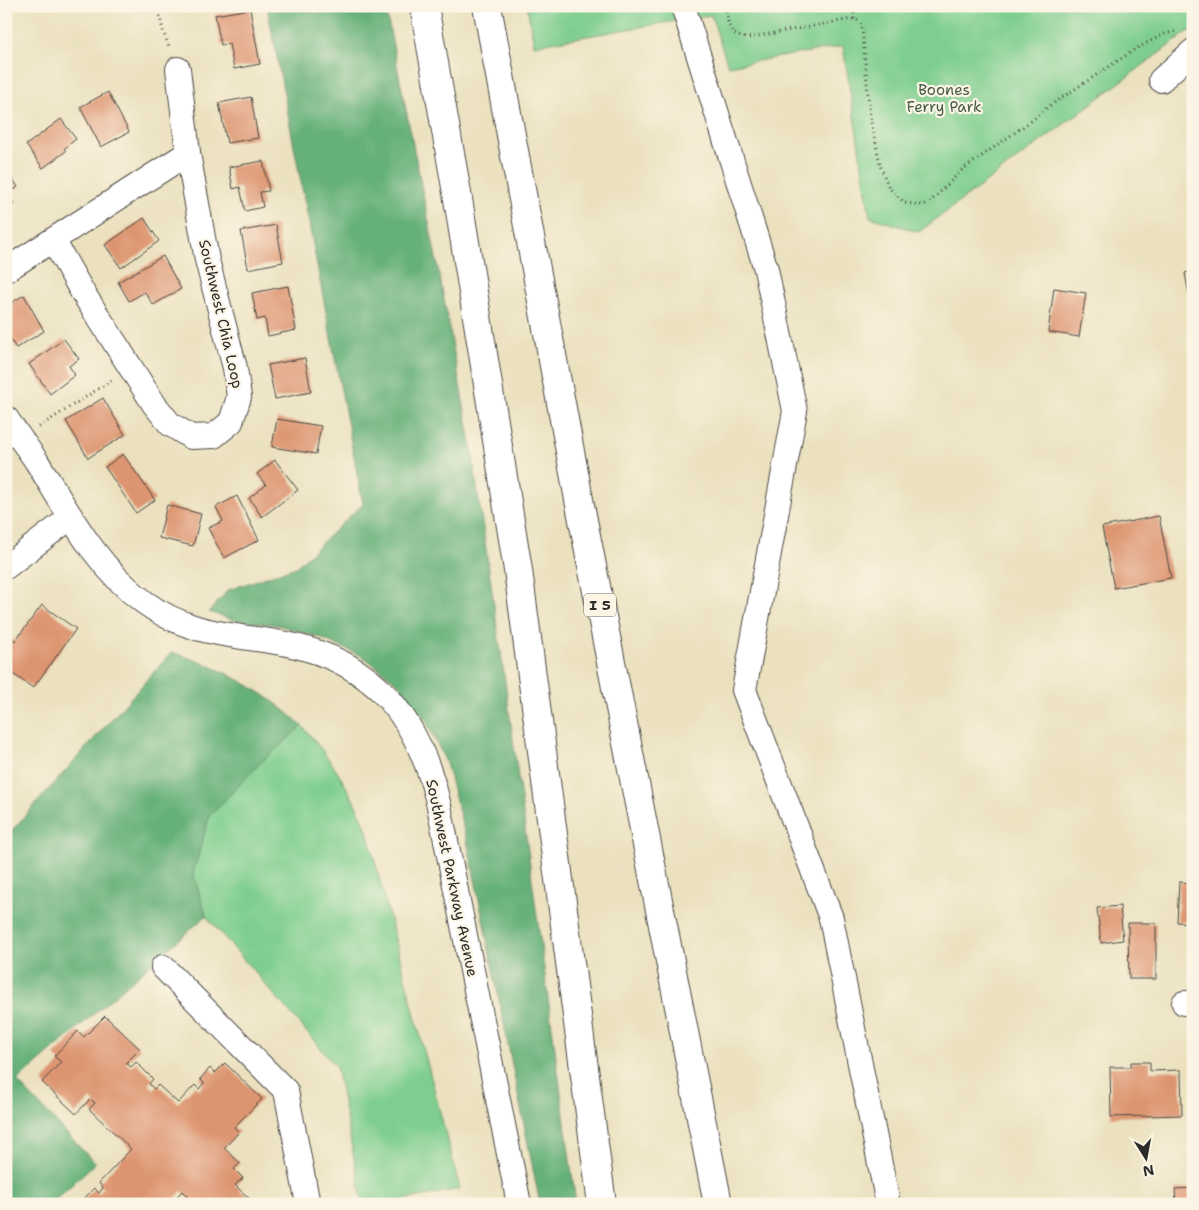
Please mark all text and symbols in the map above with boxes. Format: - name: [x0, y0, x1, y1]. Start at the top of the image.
- park label: Boones Ferry Park: [906, 80, 982, 117]
- street label: Southwest Chia Loop: [194, 238, 248, 390]
- road number: I 5: [584, 594, 616, 616]
- street label: Southwest Parkway Avenue: [421, 777, 483, 979]
- north arrow: [1122, 1132, 1172, 1182]
- text: N: [1141, 1161, 1156, 1181]

